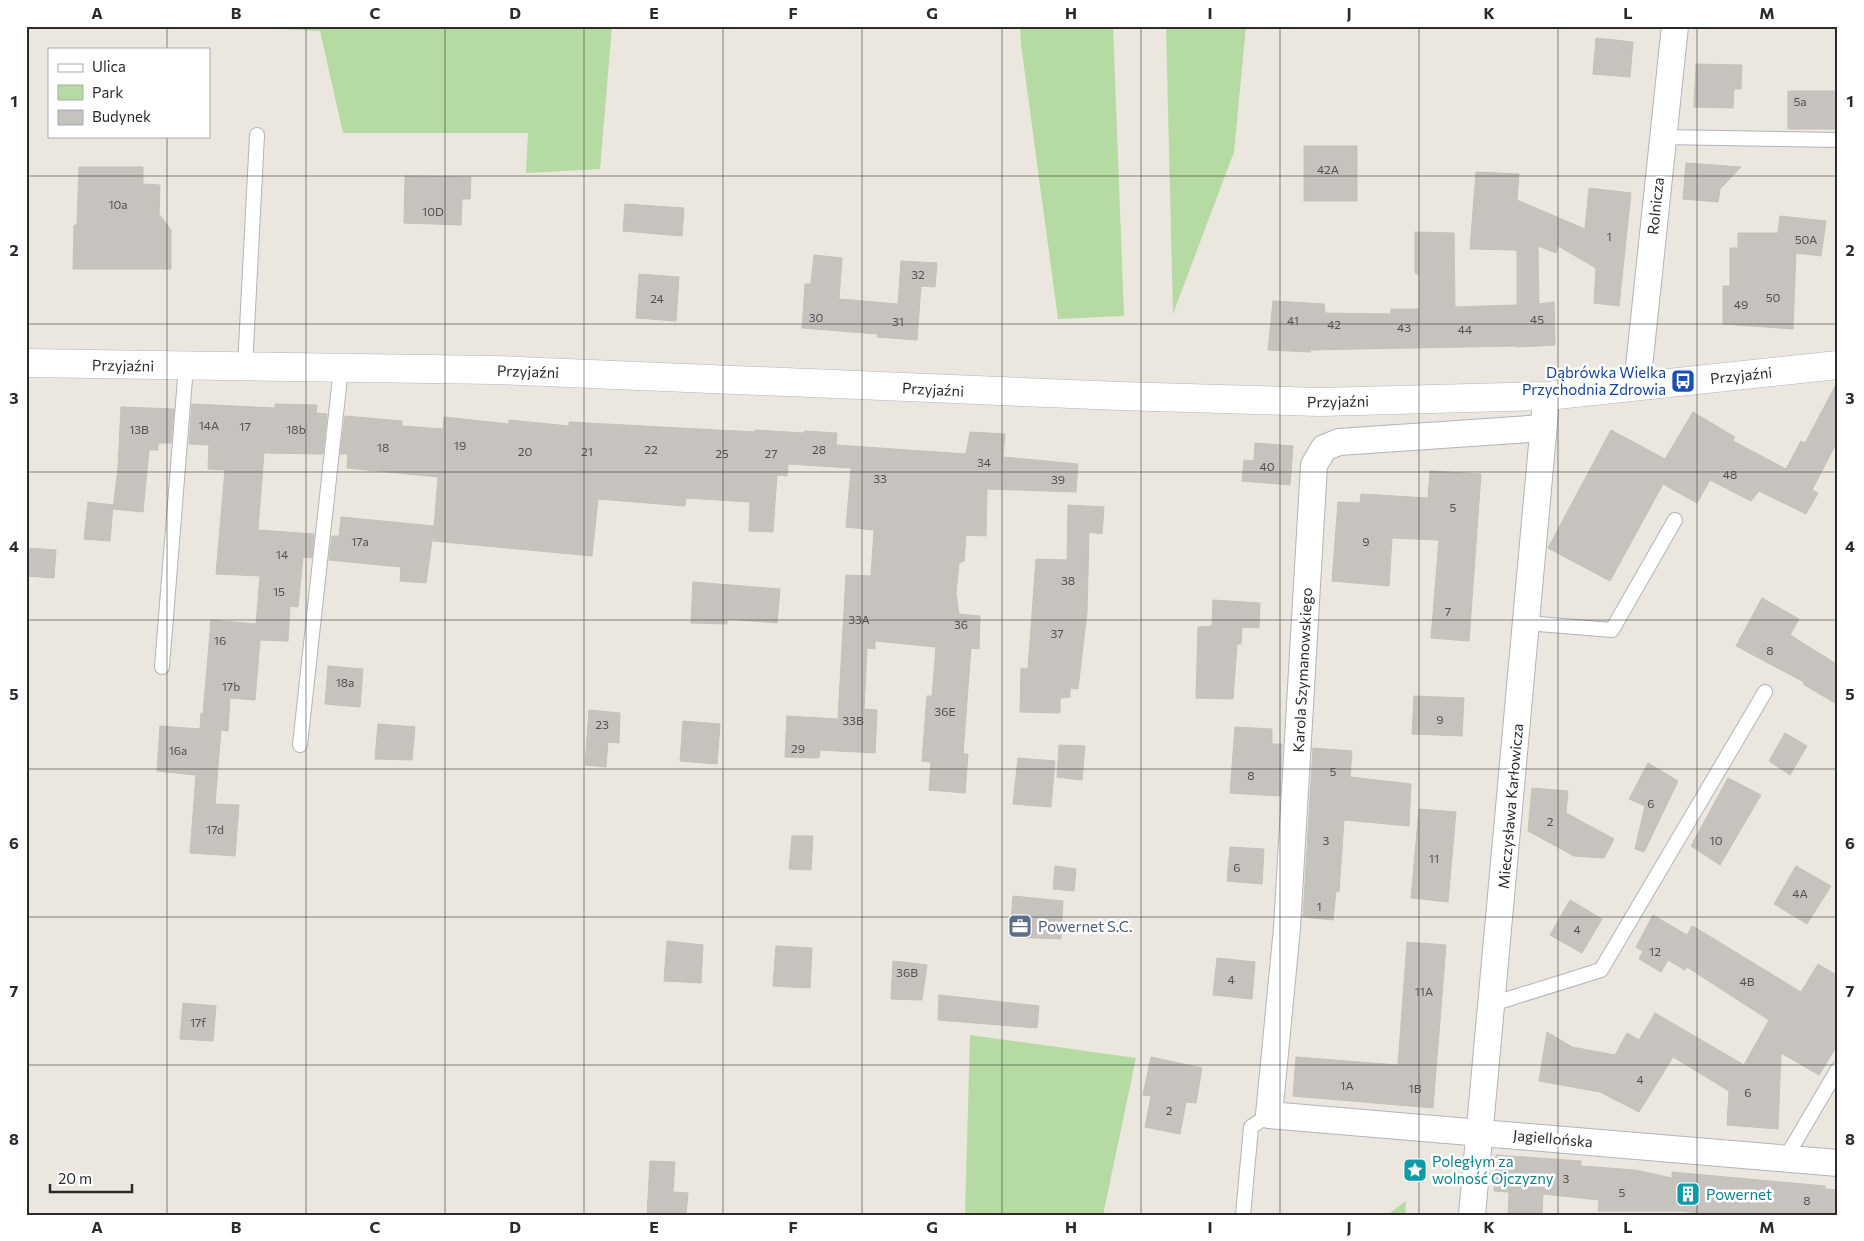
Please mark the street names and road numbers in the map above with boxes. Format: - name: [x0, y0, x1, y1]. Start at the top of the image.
- street label: Rolnicza: [1643, 176, 1667, 236]
- street label: Przyjaźni: [92, 355, 154, 375]
- street label: Przyjaźni: [497, 361, 559, 381]
- street label: Przyjaźni: [1709, 363, 1773, 387]
- street label: Przyjaźni: [901, 378, 965, 400]
- street label: Przyjaźni: [1307, 391, 1369, 411]
- street label: Karola Szymanowskiego: [1289, 587, 1315, 753]
- street label: Mieczysława Karłowicza: [1494, 723, 1526, 889]
- street label: Jagiellońska: [1512, 1126, 1594, 1150]

